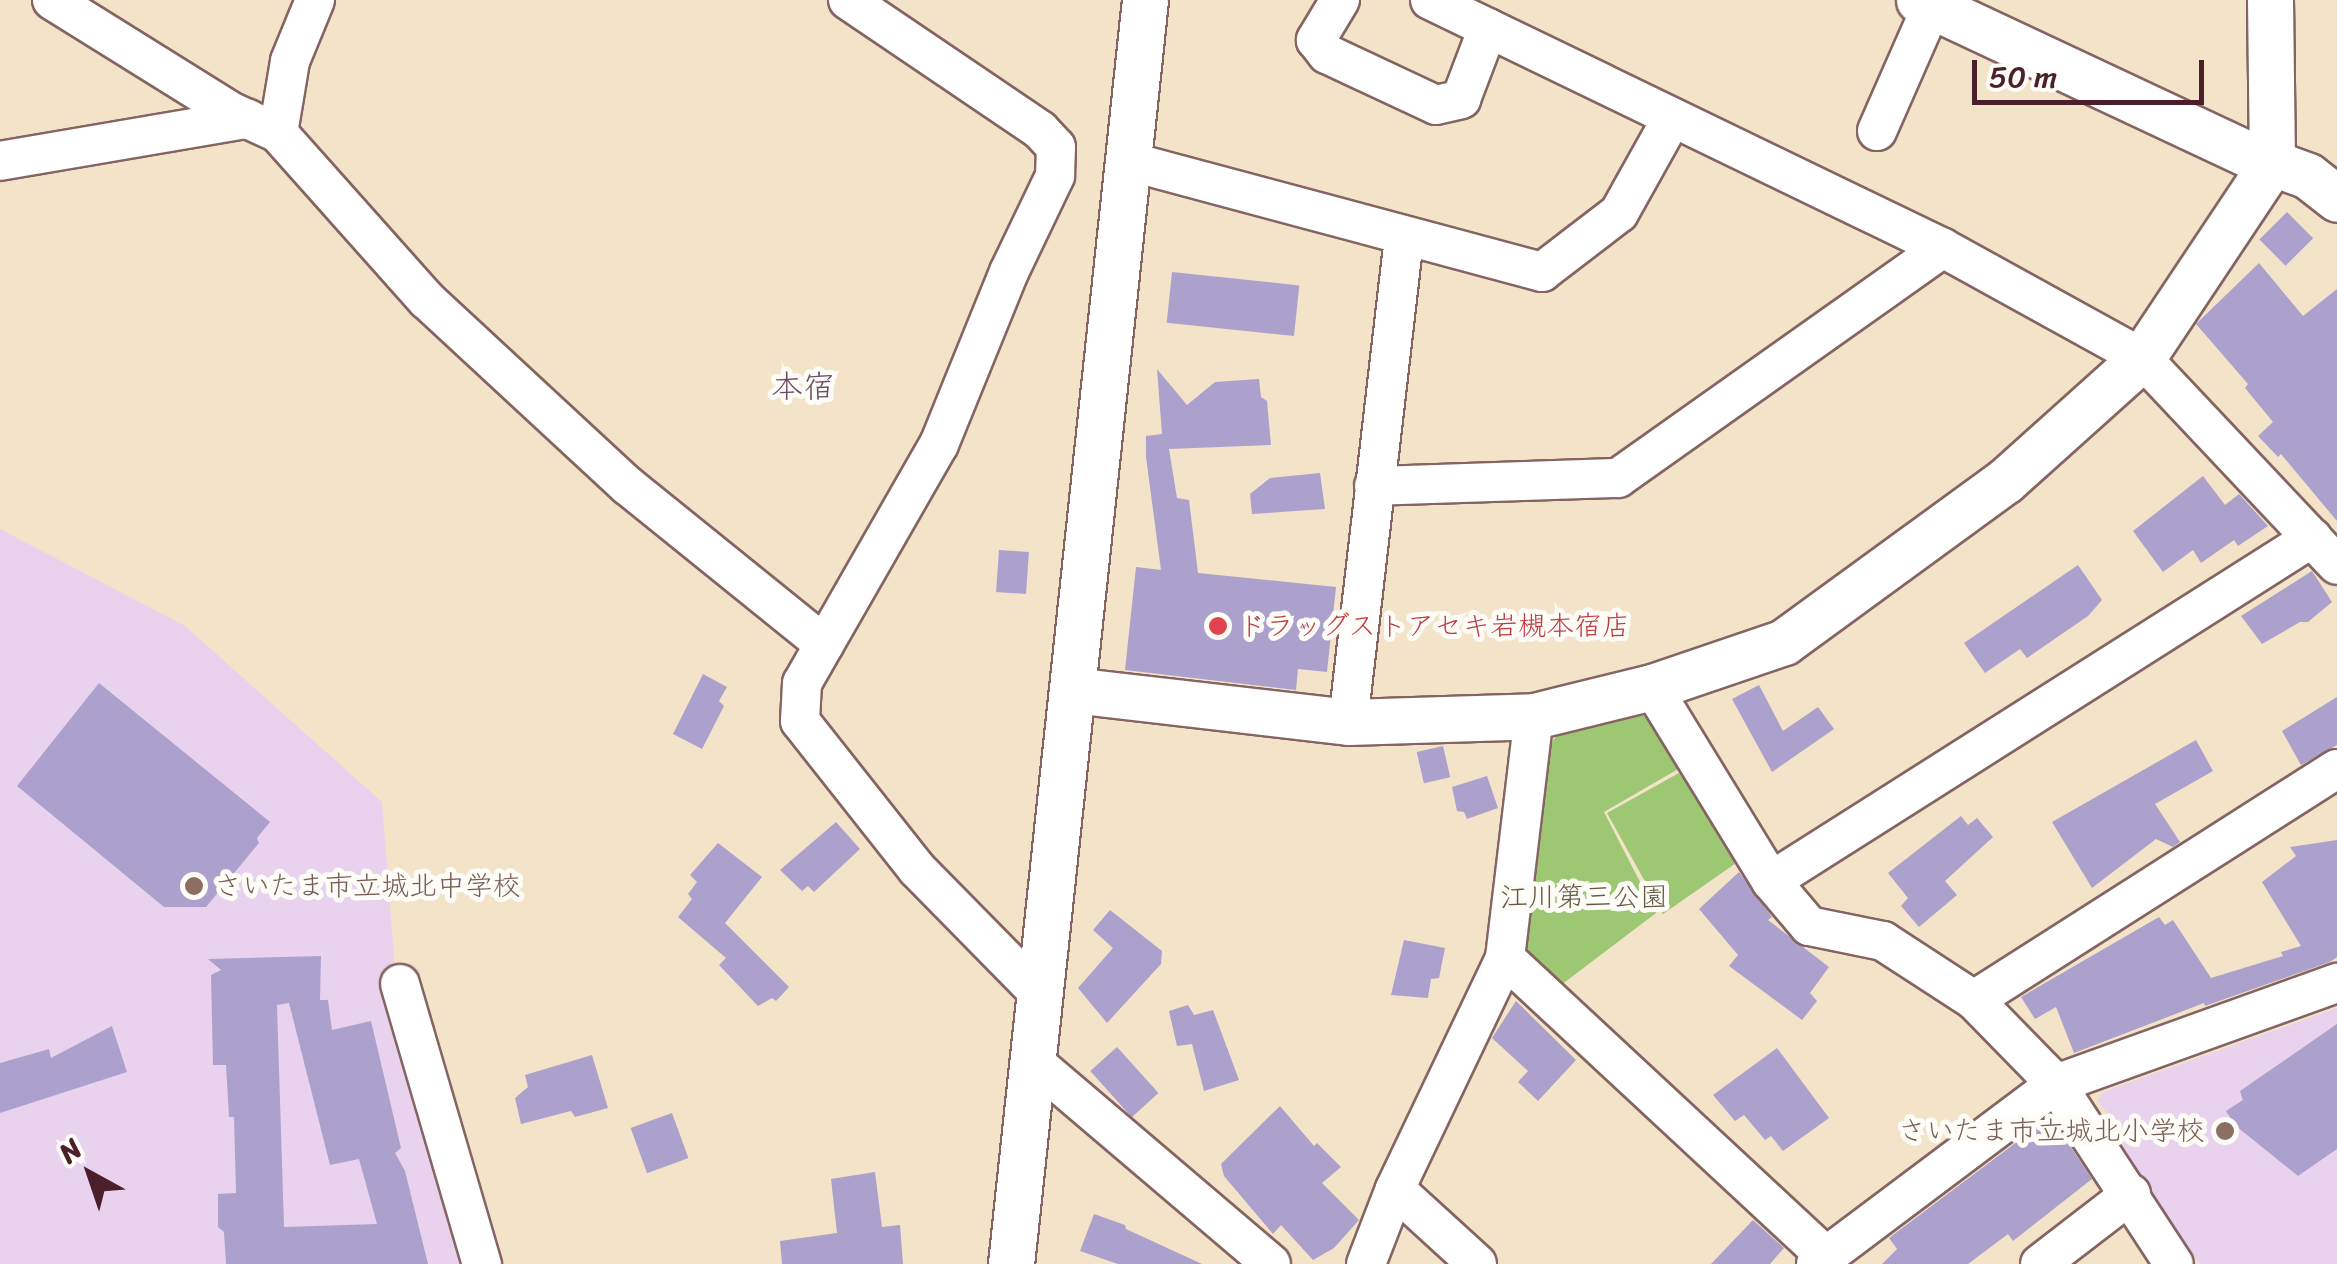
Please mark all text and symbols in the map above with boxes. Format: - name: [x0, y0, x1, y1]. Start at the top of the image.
- scale bar: [1977, 40, 2210, 102]
- text: 50 m: [1989, 50, 2057, 104]
- district label: 本宿: [771, 368, 835, 406]
- place label: ドラッグストアセキ岩槻本宿店: [1238, 609, 1630, 643]
- marker: ドラッグストアセキ岩槻本宿店: [1207, 615, 1229, 637]
- place label: さいたま市立城北中学校: [214, 869, 522, 903]
- marker: さいたま市立城北中学校: [183, 875, 205, 897]
- park label: 江川第三公園: [1500, 880, 1668, 914]
- place label: さいたま市立城北小学校: [1897, 1114, 2205, 1148]
- marker: さいたま市立城北小学校: [2214, 1120, 2236, 1142]
- north arrow: [40, 1124, 140, 1224]
- text: N: [47, 1126, 94, 1176]

